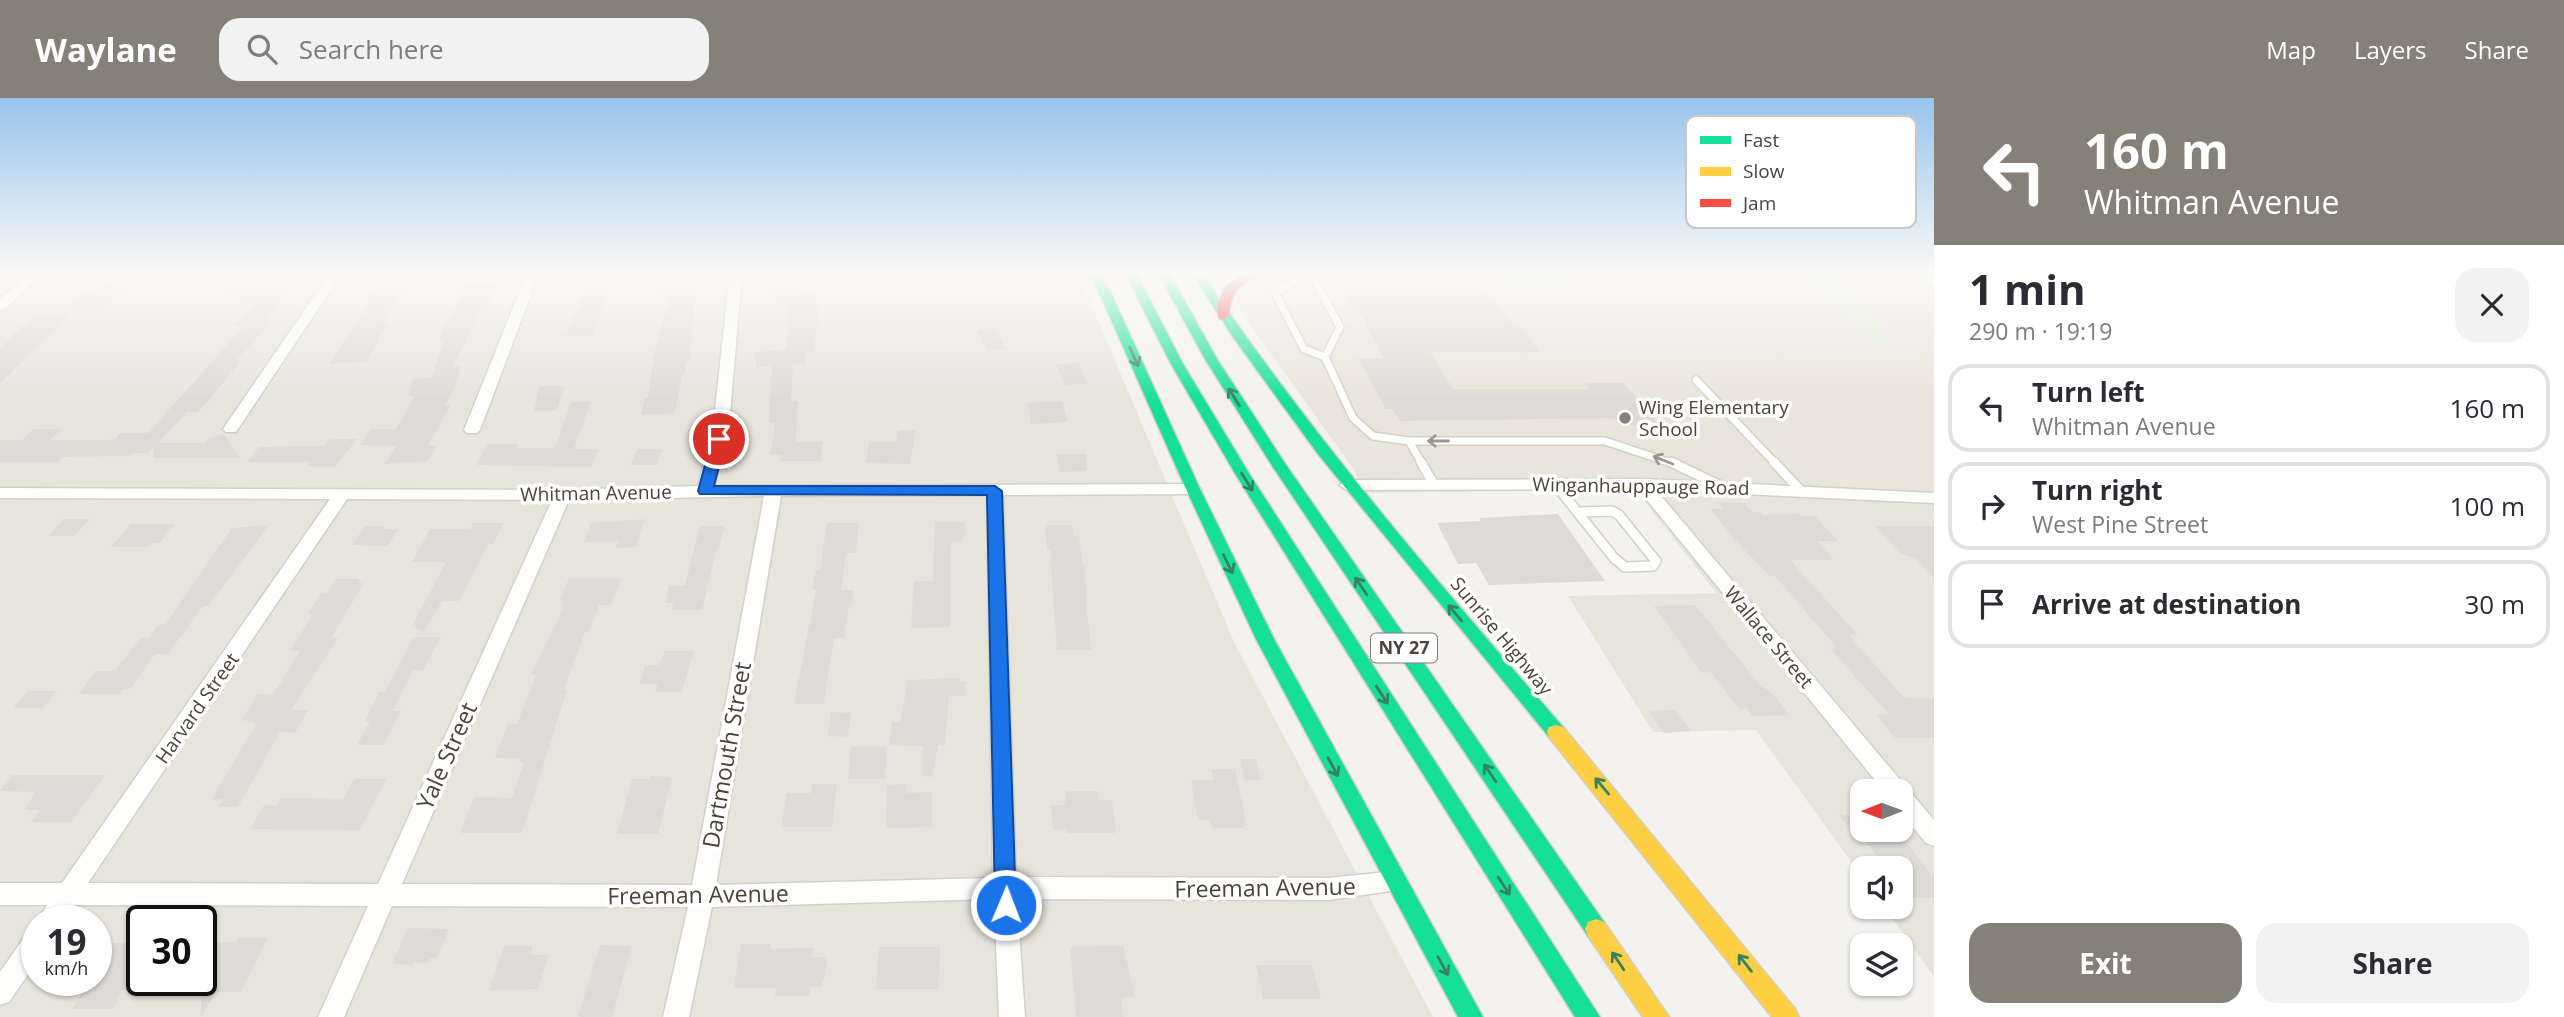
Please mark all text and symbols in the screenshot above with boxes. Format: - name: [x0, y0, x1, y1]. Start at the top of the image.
- search box: [219, 18, 709, 81]
- text: Waylane: [35, 27, 177, 72]
- icon: search: [243, 30, 281, 68]
- text: Search here: [299, 31, 444, 67]
- text: Map: [2266, 33, 2316, 66]
- text: Layers: [2354, 33, 2427, 66]
- text: Share: [2465, 33, 2529, 66]
- legend: [1686, 116, 1916, 228]
- text: 160 m: [2084, 117, 2229, 183]
- icon: left: [1969, 126, 2060, 217]
- text: Fast: [1743, 127, 1779, 153]
- text: Slow: [1743, 158, 1785, 184]
- text: Whitman Avenue: [2084, 180, 2339, 223]
- text: Jam: [1741, 190, 1776, 216]
- text: 1 min: [1969, 260, 2086, 317]
- button: close: [2455, 268, 2529, 342]
- text: 290 m · 19:19: [1969, 315, 2112, 347]
- one-way arrow: [1128, 346, 1141, 368]
- text: Turn left: [2032, 374, 2144, 410]
- one-way arrow: [1227, 387, 1241, 407]
- icon: left: [1973, 389, 2011, 427]
- text: 160 m: [2450, 390, 2525, 426]
- place label: Wing Elementary School: [1639, 394, 1789, 442]
- pin: [689, 409, 749, 469]
- marker: Wing Elementary School: [1617, 410, 1633, 426]
- text: Whitman Avenue: [2032, 410, 2216, 442]
- icon: arrive: [700, 420, 738, 458]
- one-way arrow: [1427, 434, 1450, 448]
- one-way arrow: [1652, 453, 1674, 466]
- one-way arrow: [1240, 471, 1254, 491]
- street label: Winganhauppauge Road: [1532, 471, 1750, 501]
- text: Turn right: [2032, 472, 2163, 508]
- street label: Whitman Avenue: [520, 479, 672, 507]
- icon: right: [1973, 487, 2011, 525]
- text: 100 m: [2450, 488, 2525, 524]
- text: West Pine Street: [2032, 508, 2208, 540]
- one-way arrow: [1222, 553, 1236, 574]
- street label: Sunrise Highway: [1445, 572, 1559, 701]
- one-way arrow: [1354, 576, 1368, 596]
- street label: Wallace Street: [1719, 580, 1820, 694]
- icon: arrive: [1973, 585, 2011, 623]
- text: Arrive at destination: [2032, 586, 2301, 622]
- text: 30 m: [2464, 586, 2525, 622]
- one-way arrow: [1447, 604, 1463, 622]
- road number: NY 27: [1371, 634, 1437, 662]
- street label: Harvard Street: [149, 647, 245, 769]
- street label: Dartmouth Street: [694, 659, 758, 851]
- one-way arrow: [1375, 684, 1389, 704]
- street label: Yale Street: [408, 697, 484, 814]
- one-way arrow: [1326, 756, 1340, 776]
- one-way arrow: [1483, 764, 1497, 783]
- one-way arrow: [1594, 778, 1610, 796]
- north arrow: [1850, 779, 1913, 842]
- map controls: [1850, 779, 1913, 996]
- button: sound: [1850, 856, 1913, 919]
- position arrow: [969, 868, 1043, 942]
- street label: Freeman Avenue: [1174, 869, 1356, 905]
- street label: Freeman Avenue: [607, 876, 789, 912]
- one-way arrow: [1498, 876, 1512, 896]
- speed limit sign: 30: [126, 905, 217, 996]
- text: 19: [46, 918, 87, 965]
- button: Exit: [1969, 923, 2242, 1003]
- button: Share: [2256, 923, 2529, 1003]
- button: layers: [1850, 933, 1913, 996]
- one-way arrow: [1611, 952, 1626, 971]
- one-way arrow: [1436, 955, 1450, 975]
- one-way arrow: [1738, 955, 1753, 973]
- text: km/h: [45, 956, 88, 980]

